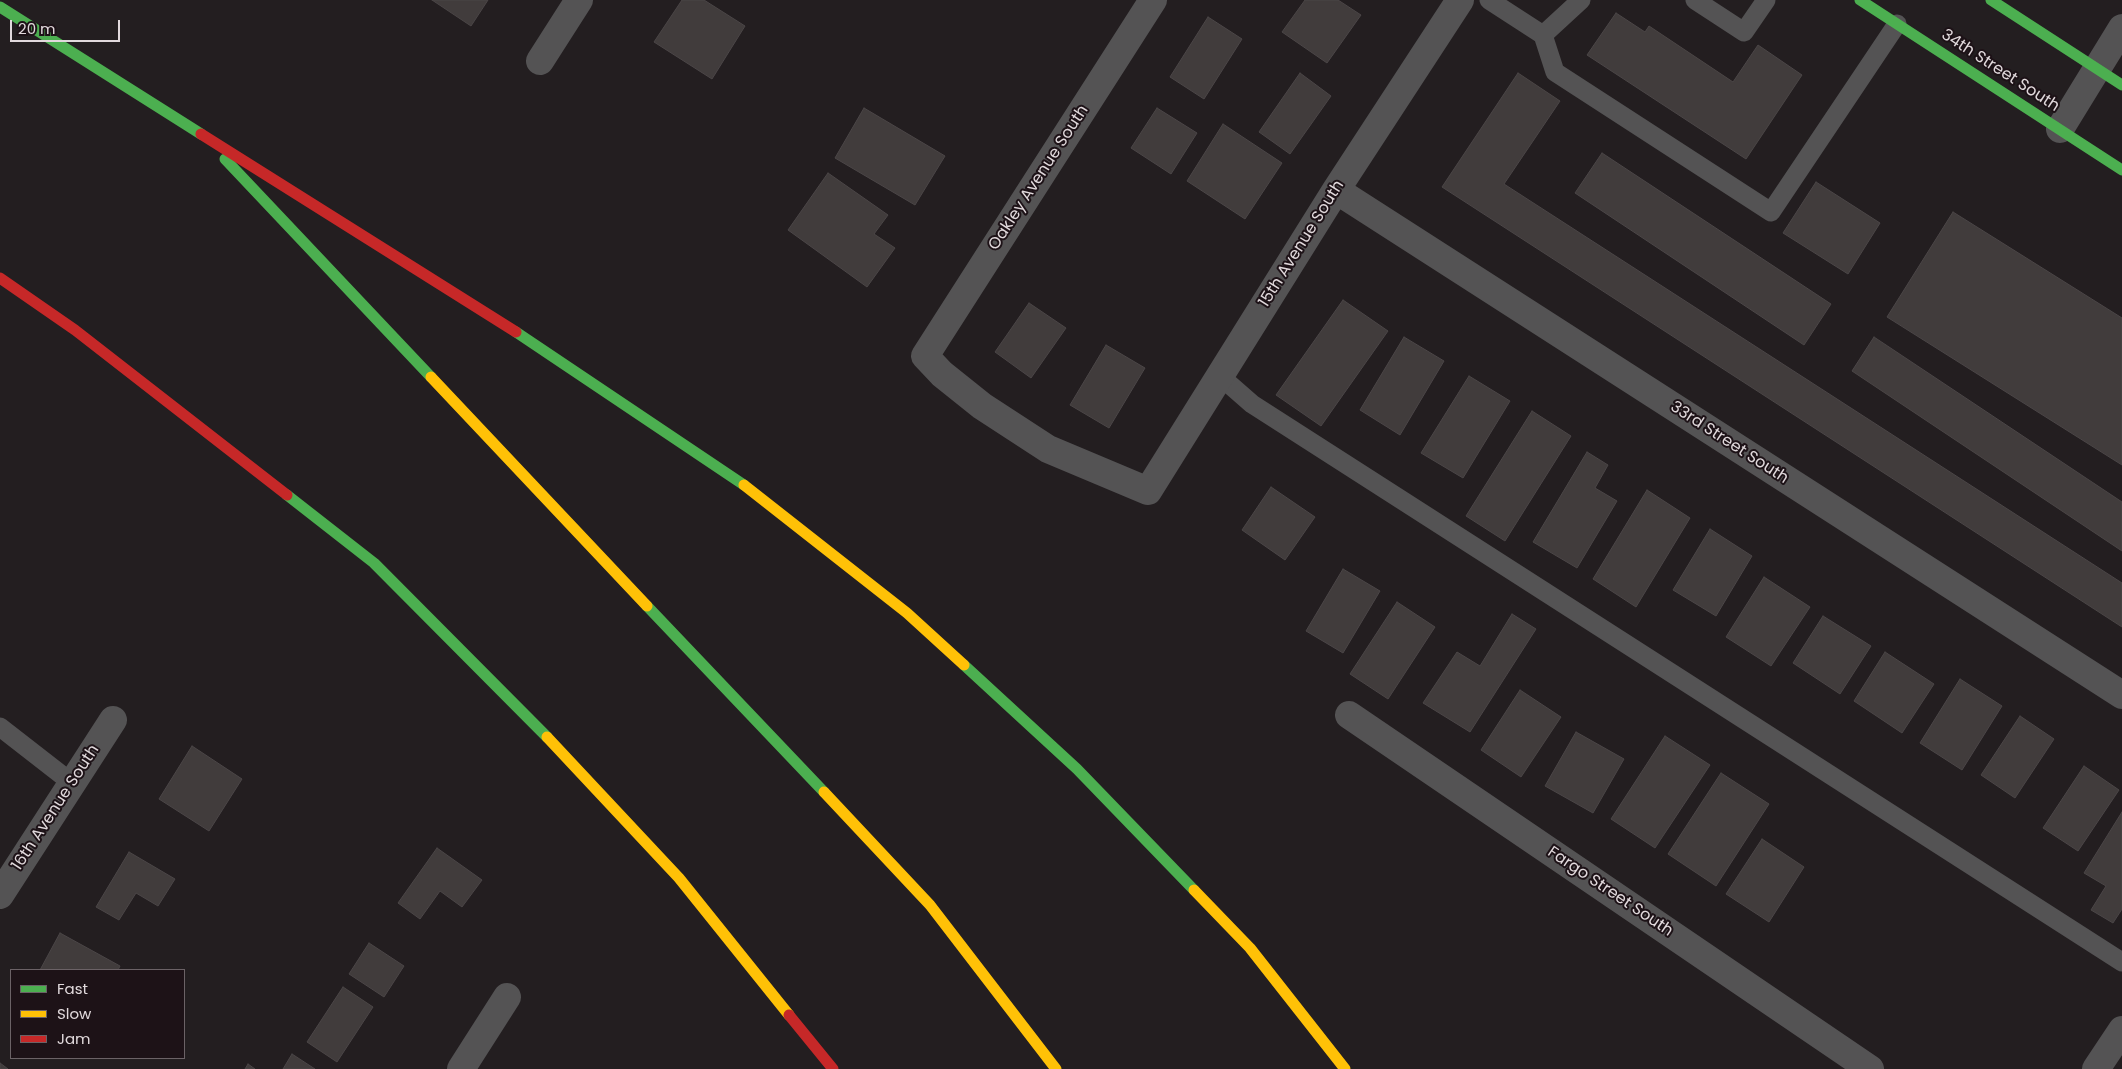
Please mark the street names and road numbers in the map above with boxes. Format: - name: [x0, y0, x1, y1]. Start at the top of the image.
- street label: 34th Street South: [1937, 26, 2063, 116]
- street label: Oakley Avenue South: [985, 102, 1093, 254]
- street label: 15th Avenue South: [1255, 177, 1349, 311]
- street label: 33rd Street South: [1666, 398, 1792, 488]
- street label: 16th Avenue South: [8, 742, 104, 874]
- street label: Fargo Street South: [1544, 843, 1676, 941]

